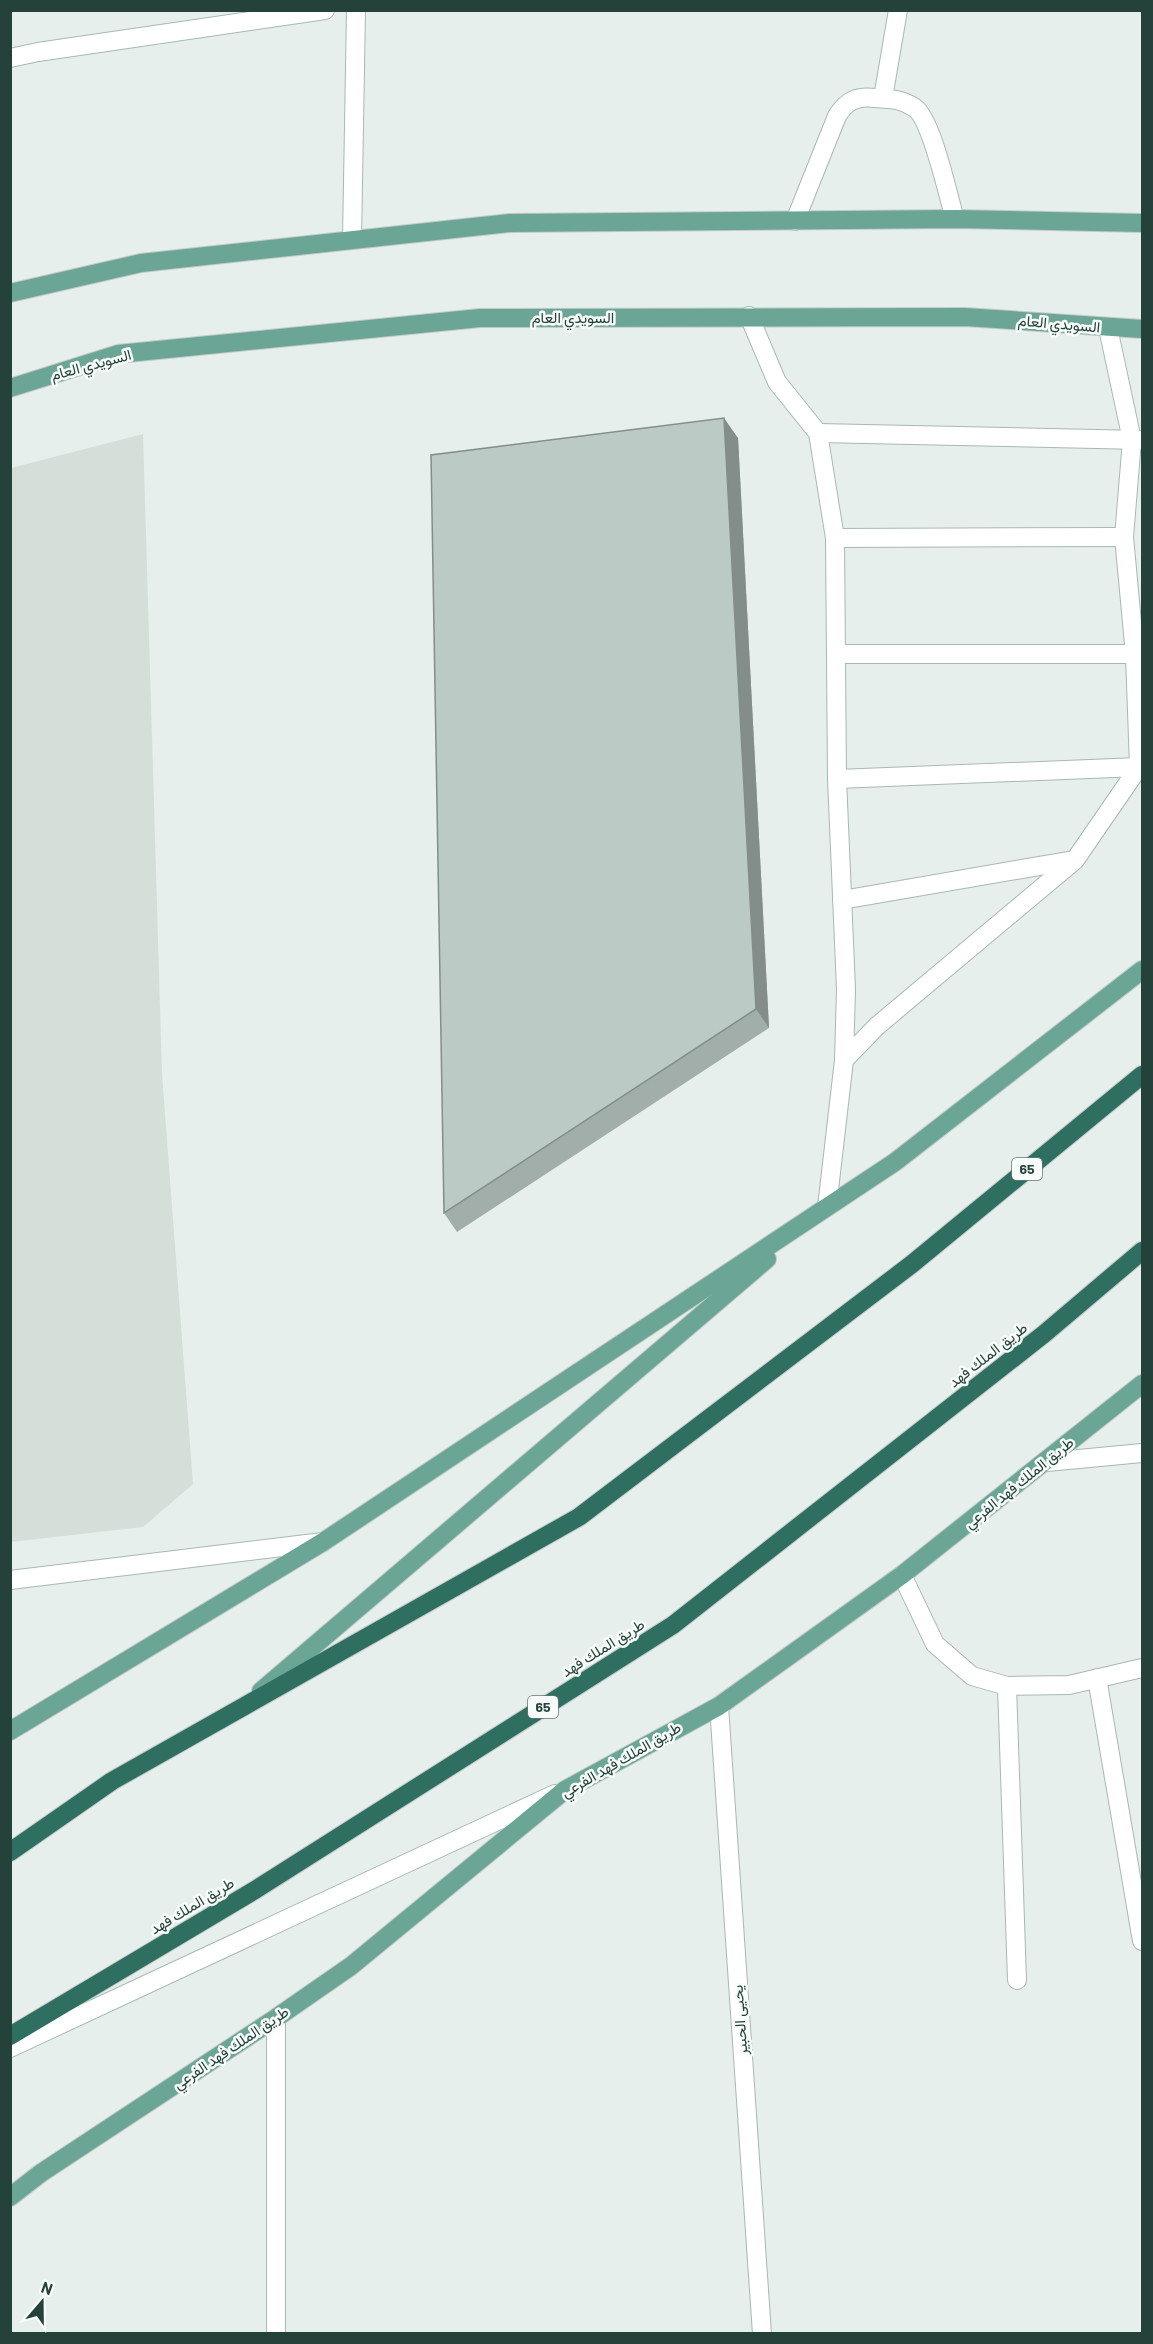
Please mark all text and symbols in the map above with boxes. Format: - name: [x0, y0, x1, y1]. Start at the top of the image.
- street label: السويدي العام: [532, 308, 614, 331]
- street label: السويدي العام: [1017, 310, 1101, 341]
- street label: السويدي العام: [49, 345, 134, 388]
- road number: 65: [1012, 1158, 1042, 1180]
- street label: طريق الملك فهد: [944, 1318, 1032, 1392]
- street label: طريق الملك فهد الفرعي: [960, 1432, 1080, 1536]
- street label: طريق الملك فهد: [557, 1614, 649, 1682]
- road number: 65: [528, 1696, 558, 1718]
- street label: طريق الملك فهد الفرعي: [557, 1717, 686, 1805]
- street label: طريق الملك فهد: [146, 1873, 238, 1939]
- street label: يحيى الحبير: [728, 1984, 752, 2057]
- street label: طريق الملك فهد الفرعي: [169, 2002, 295, 2097]
- north arrow: [12, 2272, 72, 2332]
- text: N: [39, 2277, 56, 2298]

